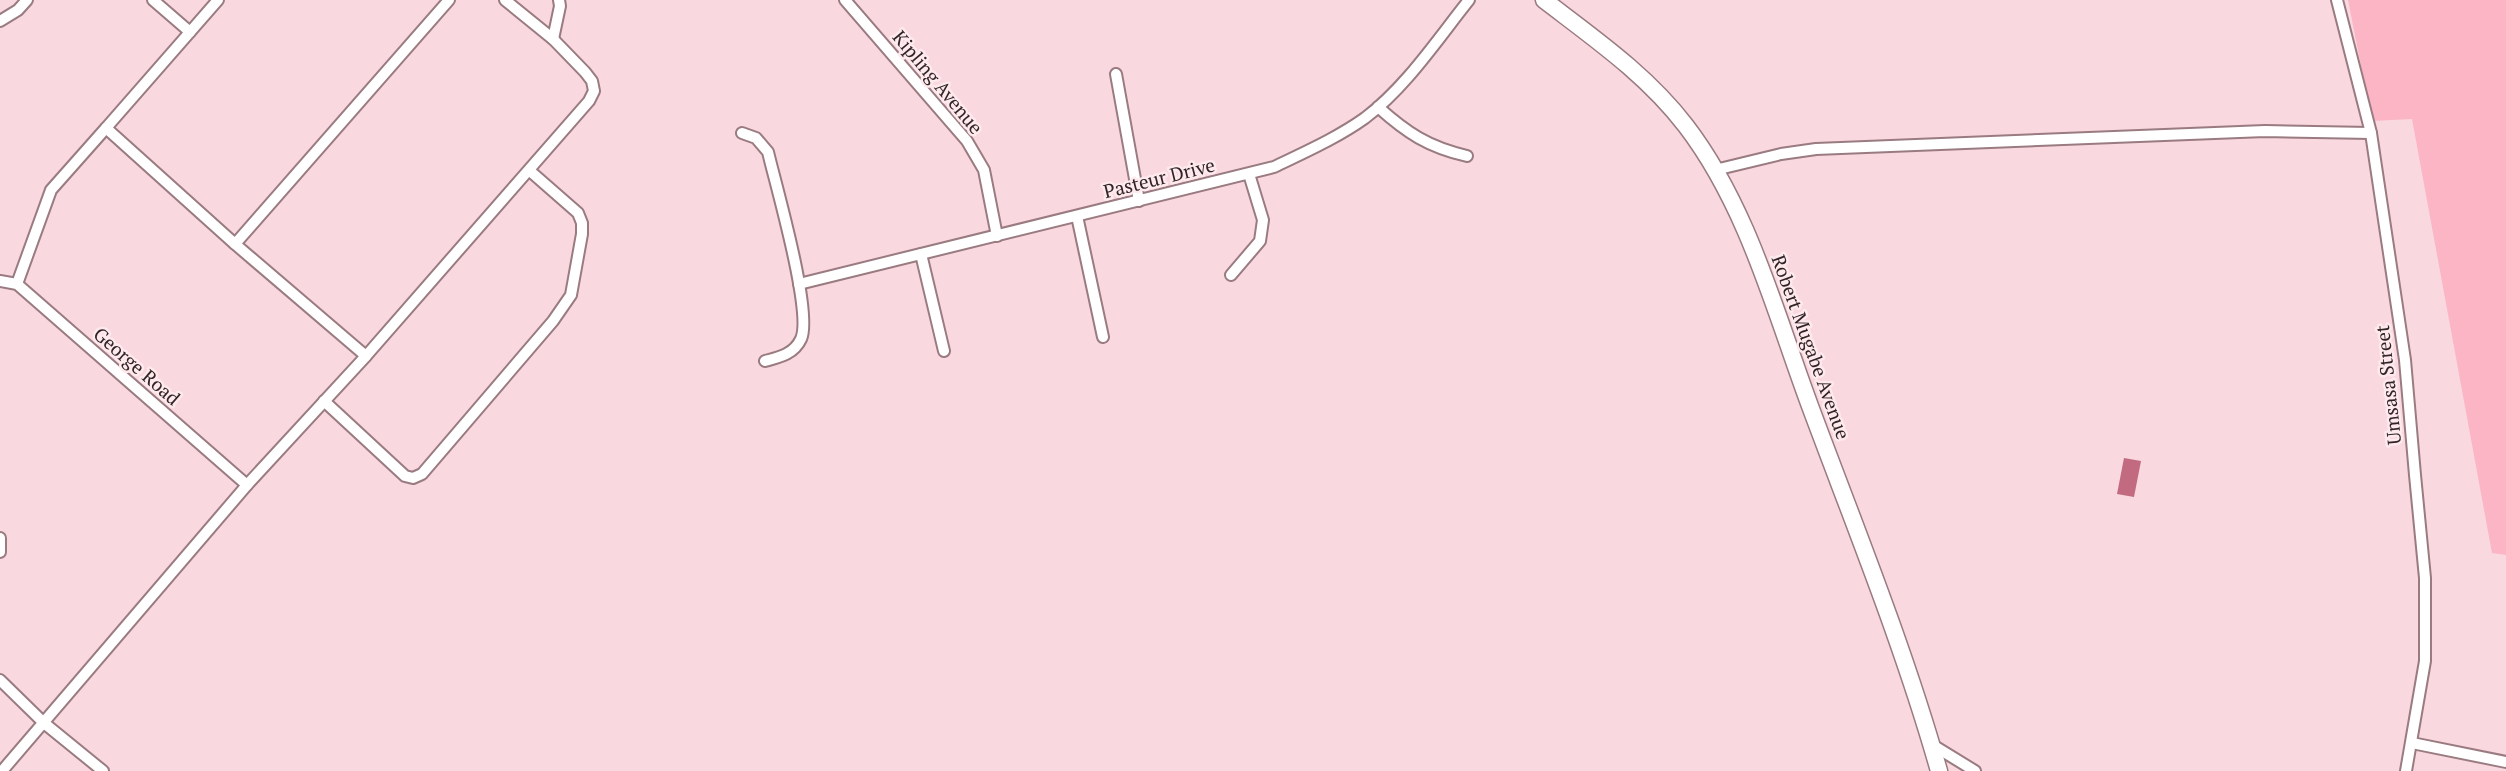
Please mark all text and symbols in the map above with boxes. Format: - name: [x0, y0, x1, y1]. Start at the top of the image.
- street label: Kipling Avenue: [888, 25, 989, 139]
- street label: Pasteur Drive: [1101, 152, 1217, 203]
- street label: Robert Mugabe Avenue: [1766, 251, 1856, 442]
- street label: George Road: [89, 321, 186, 410]
- street label: Umsasa Street: [2369, 324, 2406, 446]

